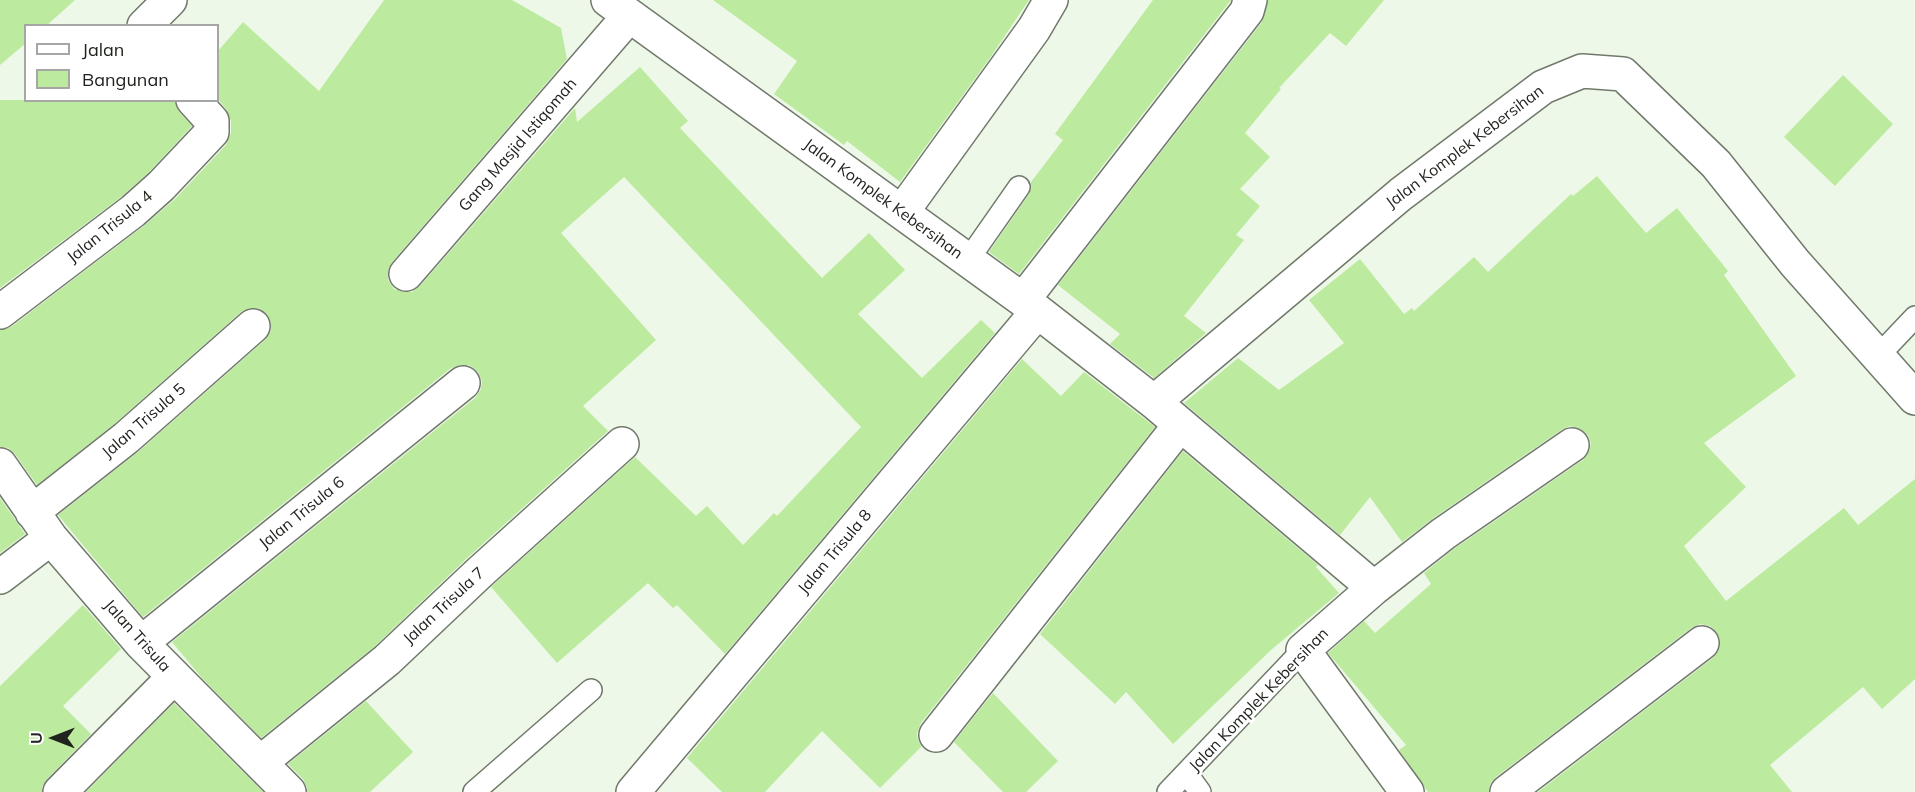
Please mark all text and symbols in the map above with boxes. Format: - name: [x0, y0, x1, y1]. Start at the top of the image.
- legend: [24, 24, 219, 102]
- text: Jalan: [82, 38, 124, 61]
- text: Bangunan: [82, 68, 169, 91]
- street label: Gang Masjid Istiqomah: [455, 74, 581, 216]
- street label: Jalan Komplek Kebersihan: [1382, 81, 1548, 213]
- street label: Jalan Komplek Kebersihan: [800, 135, 966, 263]
- street label: Jalan Trisula 4: [63, 187, 157, 267]
- street label: Jalan Trisula 5: [98, 380, 190, 462]
- street label: Jalan Trisula 6: [255, 473, 349, 553]
- street label: Jalan Trisula 8: [794, 506, 876, 598]
- street label: Jalan Trisula 7: [399, 563, 489, 649]
- street label: Jalan Trisula: [100, 596, 174, 676]
- street label: Jalan Komplek Kebersihan: [1185, 624, 1333, 776]
- north arrow: [24, 708, 84, 768]
- text: U: [26, 732, 46, 744]

